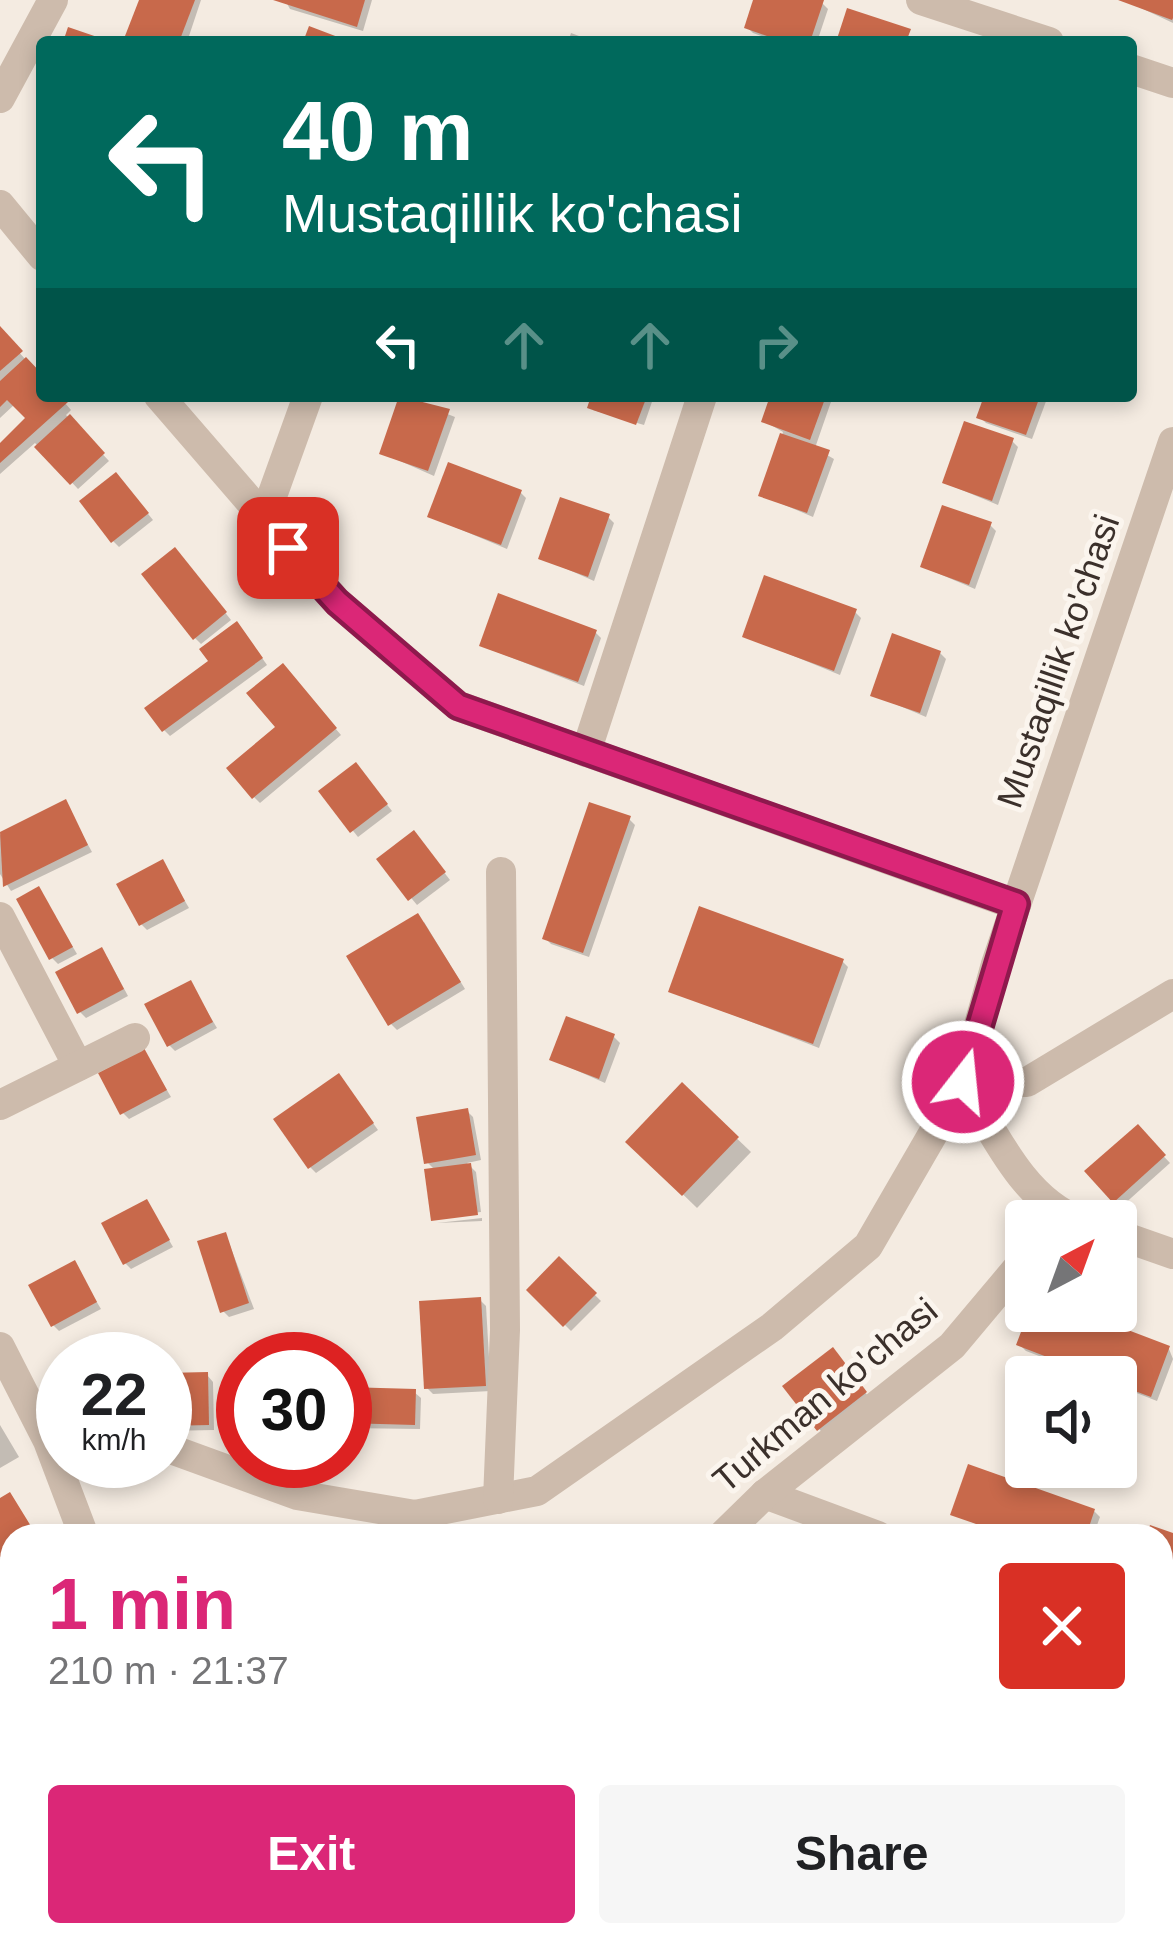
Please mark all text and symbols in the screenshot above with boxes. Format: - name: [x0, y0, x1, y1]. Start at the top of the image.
- icon: left: [84, 84, 240, 240]
- text: 40 m: [282, 84, 473, 178]
- text: Mustaqillik ko'chasi: [282, 183, 742, 243]
- icon: left: [365, 312, 431, 378]
- icon: ahead: [491, 312, 557, 378]
- icon: ahead: [617, 312, 683, 378]
- icon: right: [743, 312, 809, 378]
- pin: [237, 497, 339, 599]
- street label: Mustaqillik ko'chasi: [989, 509, 1127, 813]
- icon: arrive: [255, 515, 321, 581]
- position arrow: [900, 1019, 1026, 1145]
- north arrow: [1005, 1200, 1137, 1332]
- map controls: [1005, 1200, 1137, 1488]
- street label: Turkman ko'chasi: [705, 1289, 945, 1501]
- speed limit sign: 30: [216, 1332, 372, 1488]
- button: sound: [1005, 1356, 1137, 1488]
- text: 22: [81, 1361, 147, 1428]
- text: km/h: [81, 1423, 147, 1456]
- button: close: [999, 1563, 1125, 1689]
- text: 1 min: [48, 1564, 236, 1644]
- text: 210 m · 21:37: [48, 1649, 289, 1692]
- button: Exit: [48, 1785, 575, 1923]
- button: Share: [599, 1785, 1125, 1923]

